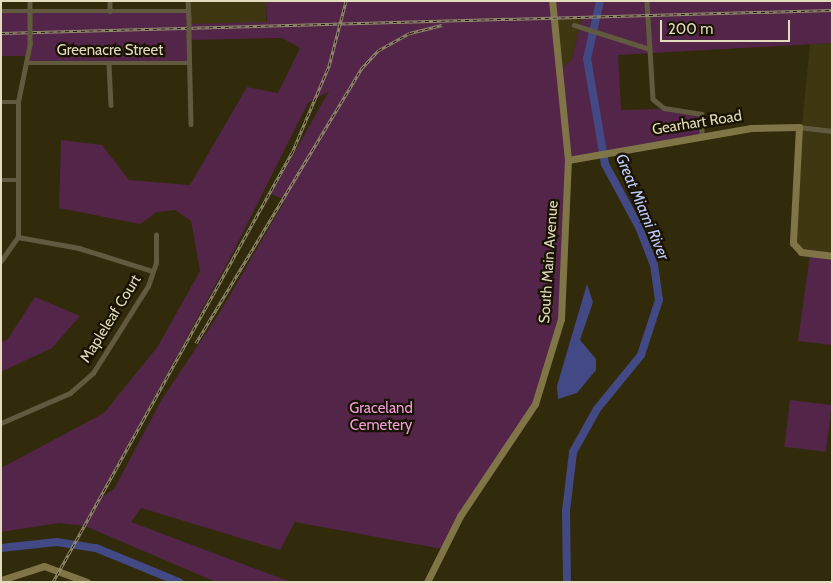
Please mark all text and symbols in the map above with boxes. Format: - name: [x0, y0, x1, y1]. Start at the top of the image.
- scale bar: [663, 10, 793, 42]
- text: 200 m: [668, 20, 713, 38]
- street label: Greenacre Street: [57, 42, 163, 60]
- street label: Gearhart Road: [651, 107, 743, 139]
- water label: Great Miami River: [611, 151, 673, 263]
- street label: South Main Avenue: [536, 200, 562, 324]
- street label: Mapleleaf Court: [77, 272, 145, 366]
- park label: Graceland Cemetery: [349, 399, 413, 434]

